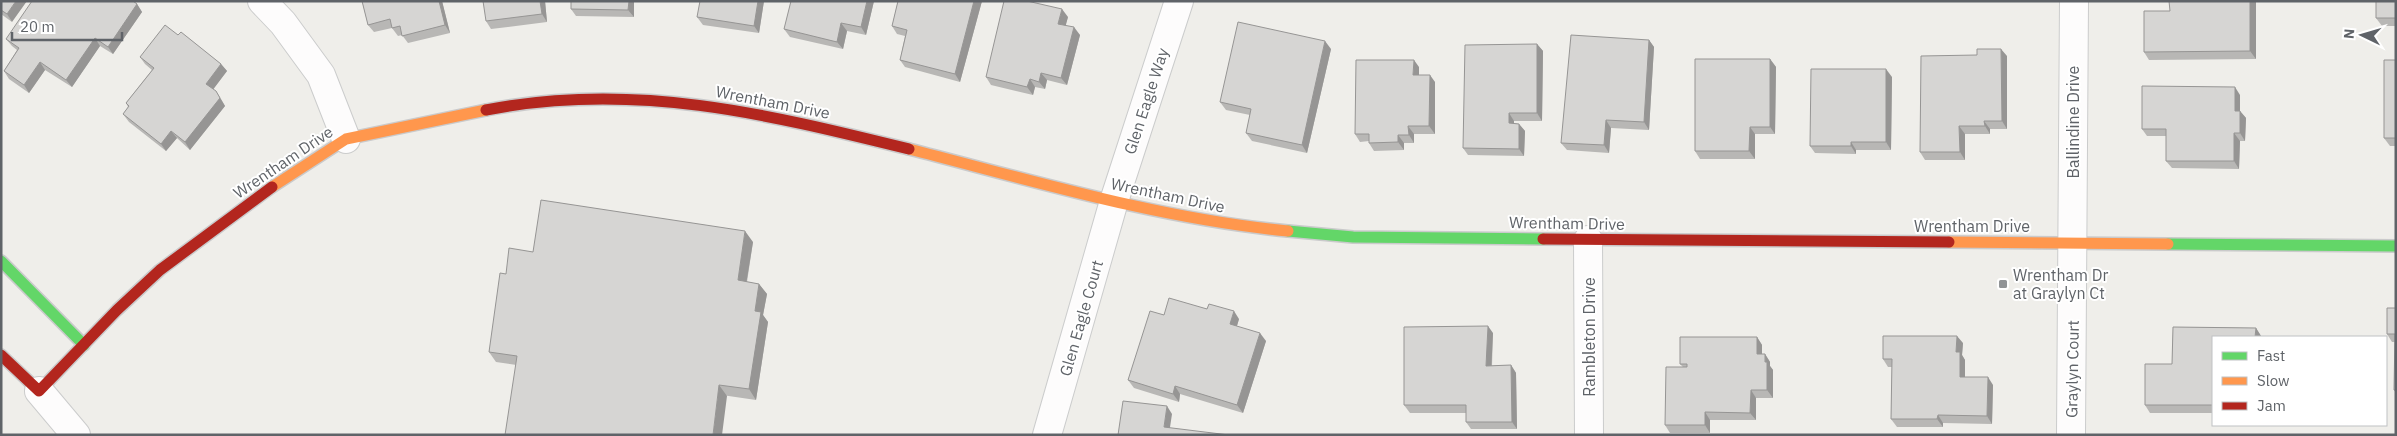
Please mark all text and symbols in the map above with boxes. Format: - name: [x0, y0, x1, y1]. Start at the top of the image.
- scale bar: [12, 10, 122, 42]
- north arrow: [2337, 10, 2387, 60]
- text: 20 m: [20, 17, 55, 36]
- text: N: [2340, 28, 2358, 40]
- street label: Glen Eagle Way: [1119, 45, 1173, 157]
- street label: Ballindine Drive: [2063, 65, 2083, 178]
- street label: Wrentham Drive: [714, 81, 832, 123]
- street label: Wrentham Drive: [229, 121, 337, 203]
- street label: Wrentham Drive: [1109, 173, 1227, 217]
- street label: Wrentham Drive: [1509, 212, 1625, 234]
- street label: Wrentham Drive: [1914, 216, 2030, 236]
- street label: Glen Eagle Court: [1055, 258, 1107, 378]
- place label: Wrentham Dr at Graylyn Ct: [2013, 265, 2108, 303]
- street label: Rambleton Drive: [1579, 277, 1599, 397]
- marker: Wrentham Dr at Graylyn Ct: [1997, 278, 2009, 290]
- street label: Graylyn Court: [2061, 320, 2083, 418]
- legend: [2212, 336, 2387, 426]
- text: Fast: [2257, 346, 2285, 365]
- text: Slow: [2257, 371, 2290, 390]
- text: Jam: [2257, 396, 2286, 415]

